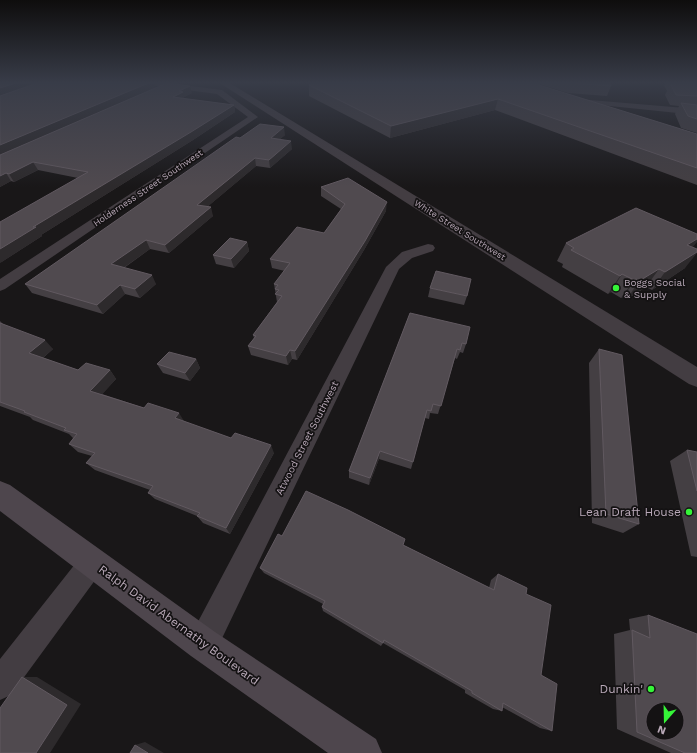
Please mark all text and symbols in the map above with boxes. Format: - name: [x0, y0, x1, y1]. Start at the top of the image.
- street label: Holderness Street Southwest: [91, 147, 205, 228]
- street label: White Street Southwest: [412, 198, 508, 262]
- place label: Boggs Social & Supply: [624, 277, 685, 300]
- marker: Boggs Social & Supply: [611, 283, 621, 293]
- street label: Atwood Street Southwest: [273, 379, 341, 497]
- place label: Lean Draft House: [579, 505, 681, 519]
- marker: Lean Draft House: [684, 507, 694, 517]
- street label: Ralph David Abernathy Boulevard: [96, 562, 262, 688]
- place label: Dunkin': [600, 682, 643, 696]
- marker: Dunkin': [646, 684, 656, 694]
- north arrow: [645, 701, 685, 741]
- text: N: [656, 722, 668, 737]

